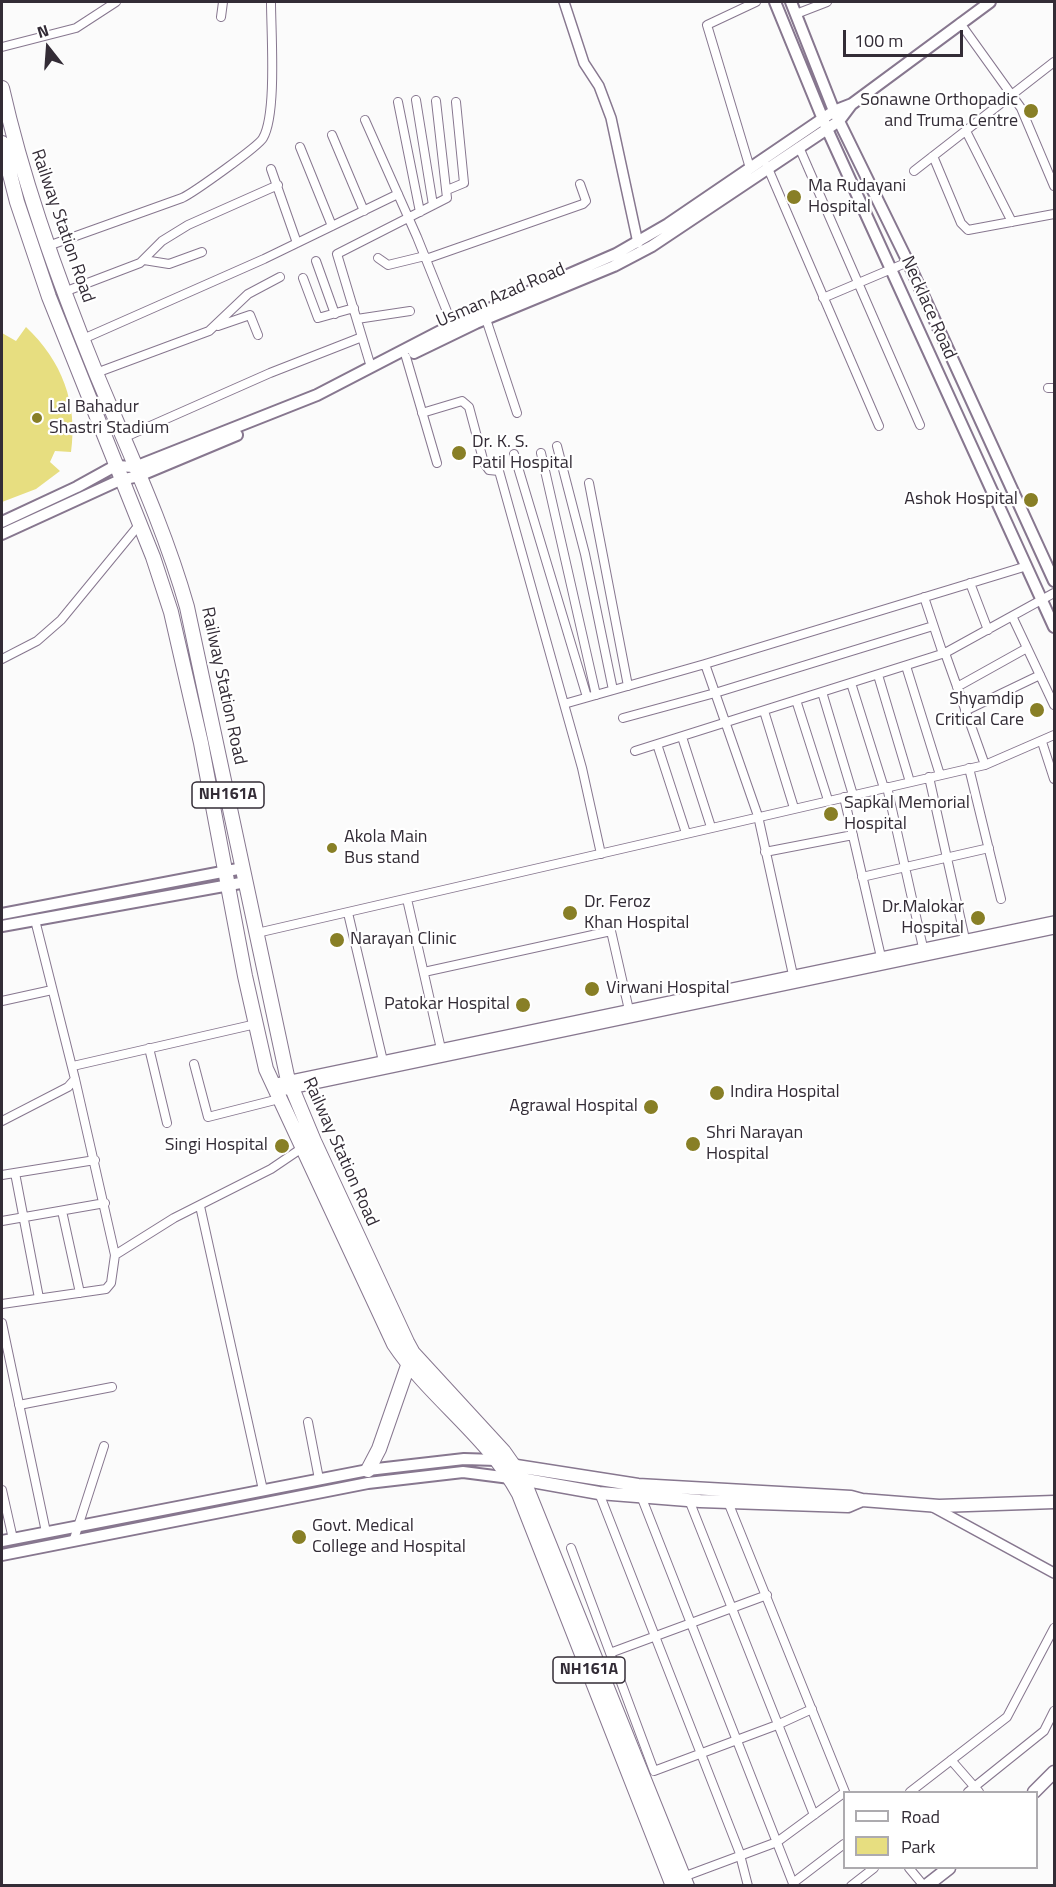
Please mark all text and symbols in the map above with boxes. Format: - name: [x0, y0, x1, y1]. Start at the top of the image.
- north arrow: [18, 18, 78, 78]
- text: N: [34, 18, 52, 44]
- scale bar: [846, 18, 966, 56]
- text: 100 m: [854, 27, 903, 54]
- place label: Sonawne Orthopadic and Truma Centre: [860, 90, 1018, 132]
- marker: Sonawne Orthopadic and Truma Centre: [1022, 102, 1040, 120]
- street label: Railway Station Road: [26, 147, 98, 305]
- place label: Ma Rudayani Hospital: [808, 176, 906, 219]
- marker: Ma Rudayani Hospital: [785, 188, 803, 206]
- street label: Necklace Road: [896, 253, 960, 363]
- street label: Usman Azad Road: [433, 259, 569, 333]
- place label: Lal Bahadur Shastri Stadium: [49, 397, 169, 440]
- marker: Lal Bahadur Shastri Stadium: [30, 411, 44, 425]
- place label: Dr. K. S. Patil Hospital: [472, 432, 573, 474]
- marker: Dr. K. S. Patil Hospital: [450, 444, 468, 462]
- place label: Ashok Hospital: [904, 489, 1018, 511]
- marker: Ashok Hospital: [1022, 491, 1040, 509]
- street label: Railway Station Road: [196, 605, 250, 767]
- place label: Shyamdip Critical Care: [935, 689, 1024, 732]
- marker: Shyamdip Critical Care: [1028, 701, 1046, 719]
- road number: NH161A: [192, 782, 264, 808]
- place label: Sapkal Memorial Hospital: [844, 793, 970, 836]
- marker: Sapkal Memorial Hospital: [822, 805, 840, 823]
- place label: Akola Main Bus stand: [344, 827, 428, 870]
- marker: Akola Main Bus stand: [325, 841, 339, 855]
- place label: Dr. Feroz Khan Hospital: [584, 892, 689, 934]
- place label: Dr.Malokar Hospital: [882, 897, 964, 940]
- marker: Dr. Feroz Khan Hospital: [561, 904, 579, 922]
- marker: Dr.Malokar Hospital: [969, 909, 987, 927]
- place label: Narayan Clinic: [350, 929, 457, 951]
- marker: Narayan Clinic: [328, 931, 346, 949]
- place label: Virwani Hospital: [606, 978, 730, 1000]
- marker: Virwani Hospital: [583, 980, 601, 998]
- place label: Patokar Hospital: [384, 994, 510, 1016]
- marker: Patokar Hospital: [514, 996, 532, 1014]
- street label: Railway Station Road: [297, 1074, 383, 1230]
- place label: Indira Hospital: [730, 1082, 840, 1104]
- marker: Indira Hospital: [708, 1084, 726, 1102]
- place label: Agrawal Hospital: [509, 1096, 638, 1118]
- marker: Agrawal Hospital: [642, 1098, 660, 1116]
- place label: Shri Narayan Hospital: [706, 1123, 803, 1166]
- place label: Singi Hospital: [165, 1135, 268, 1157]
- marker: Shri Narayan Hospital: [684, 1135, 702, 1153]
- marker: Singi Hospital: [273, 1137, 291, 1155]
- place label: Govt. Medical College and Hospital: [312, 1516, 466, 1558]
- marker: Govt. Medical College and Hospital: [290, 1528, 308, 1546]
- road number: NH161A: [553, 1657, 625, 1683]
- legend: [843, 1791, 1038, 1869]
- text: Road: [901, 1803, 940, 1830]
- text: Park: [901, 1833, 935, 1860]

